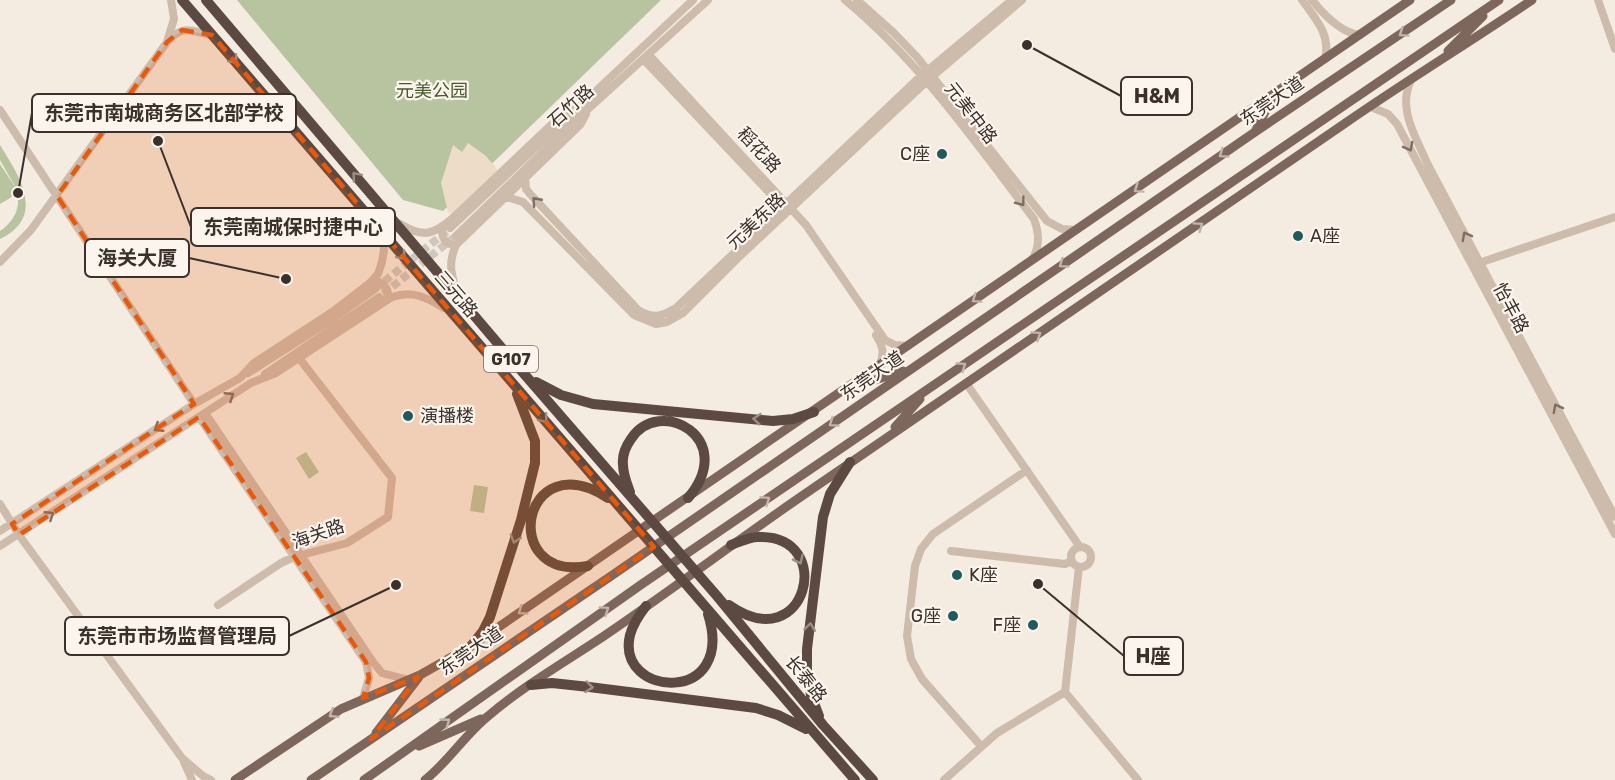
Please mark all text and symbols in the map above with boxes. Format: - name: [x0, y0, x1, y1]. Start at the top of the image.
- one-way arrow: [1398, 26, 1409, 37]
- one-way arrow: [227, 53, 238, 64]
- street label: 东莞大道: [1236, 72, 1308, 130]
- callout: H&M: [1121, 77, 1192, 115]
- street label: 元美中路: [940, 78, 1002, 148]
- park label: 元美公园: [396, 80, 468, 102]
- street label: 石竹路: [544, 80, 598, 132]
- text: H&M: [1134, 84, 1180, 108]
- callout: 东莞市南城商务区北部学校: [32, 94, 296, 132]
- text: 东莞市南城商务区北部学校: [44, 101, 284, 125]
- street label: 稻花路: [733, 123, 785, 177]
- one-way arrow: [1402, 141, 1413, 151]
- place label: C座: [900, 143, 930, 165]
- marker: C座: [935, 147, 949, 161]
- one-way arrow: [1219, 147, 1230, 158]
- one-way arrow: [353, 172, 364, 183]
- one-way arrow: [1133, 181, 1144, 192]
- street label: 元美东路: [722, 188, 790, 254]
- one-way arrow: [1013, 195, 1024, 206]
- one-way arrow: [532, 197, 543, 208]
- callout: 东莞南城保时捷中心: [191, 208, 395, 246]
- text: 东莞南城保时捷中心: [203, 215, 383, 239]
- one-way arrow: [1192, 222, 1203, 233]
- place label: A座: [1310, 225, 1340, 247]
- marker: A座: [1291, 229, 1305, 243]
- one-way arrow: [1462, 231, 1473, 242]
- callout: 海关大厦: [85, 239, 189, 277]
- text: 海关大厦: [97, 246, 177, 270]
- one-way arrow: [395, 249, 406, 260]
- one-way arrow: [1059, 257, 1070, 268]
- street label: 三元路: [430, 266, 482, 322]
- street label: 怡丰路: [1489, 279, 1533, 337]
- one-way arrow: [972, 292, 983, 303]
- one-way arrow: [1031, 331, 1042, 342]
- road number: G107: [484, 346, 538, 372]
- street label: 东莞大道: [836, 346, 908, 406]
- one-way arrow: [955, 362, 966, 373]
- one-way arrow: [224, 392, 234, 404]
- one-way arrow: [1553, 403, 1565, 414]
- place label: 演播楼: [420, 405, 474, 427]
- marker: 演播楼: [401, 409, 415, 423]
- one-way arrow: [536, 412, 547, 423]
- one-way arrow: [752, 413, 761, 426]
- one-way arrow: [829, 416, 840, 427]
- one-way arrow: [154, 420, 165, 431]
- one-way arrow: [760, 496, 771, 507]
- one-way arrow: [43, 511, 54, 522]
- street label: 海关路: [289, 515, 347, 553]
- one-way arrow: [510, 533, 522, 544]
- one-way arrow: [792, 554, 804, 565]
- place label: K座: [969, 564, 998, 586]
- marker: K座: [950, 568, 964, 582]
- one-way arrow: [518, 604, 529, 615]
- place label: G座: [911, 605, 941, 627]
- one-way arrow: [599, 606, 610, 617]
- marker: G座: [946, 609, 960, 623]
- place label: F座: [992, 614, 1021, 636]
- callout: 东莞市市场监督管理局: [65, 617, 289, 655]
- marker: F座: [1026, 618, 1040, 632]
- street label: 东莞大道: [435, 622, 507, 680]
- one-way arrow: [803, 623, 815, 632]
- text: 东莞市市场监督管理局: [77, 624, 277, 648]
- callout: H座: [1124, 637, 1183, 675]
- text: H座: [1136, 644, 1170, 668]
- street label: 长泰路: [780, 651, 832, 707]
- one-way arrow: [584, 680, 594, 693]
- one-way arrow: [329, 707, 340, 718]
- one-way arrow: [439, 718, 450, 729]

